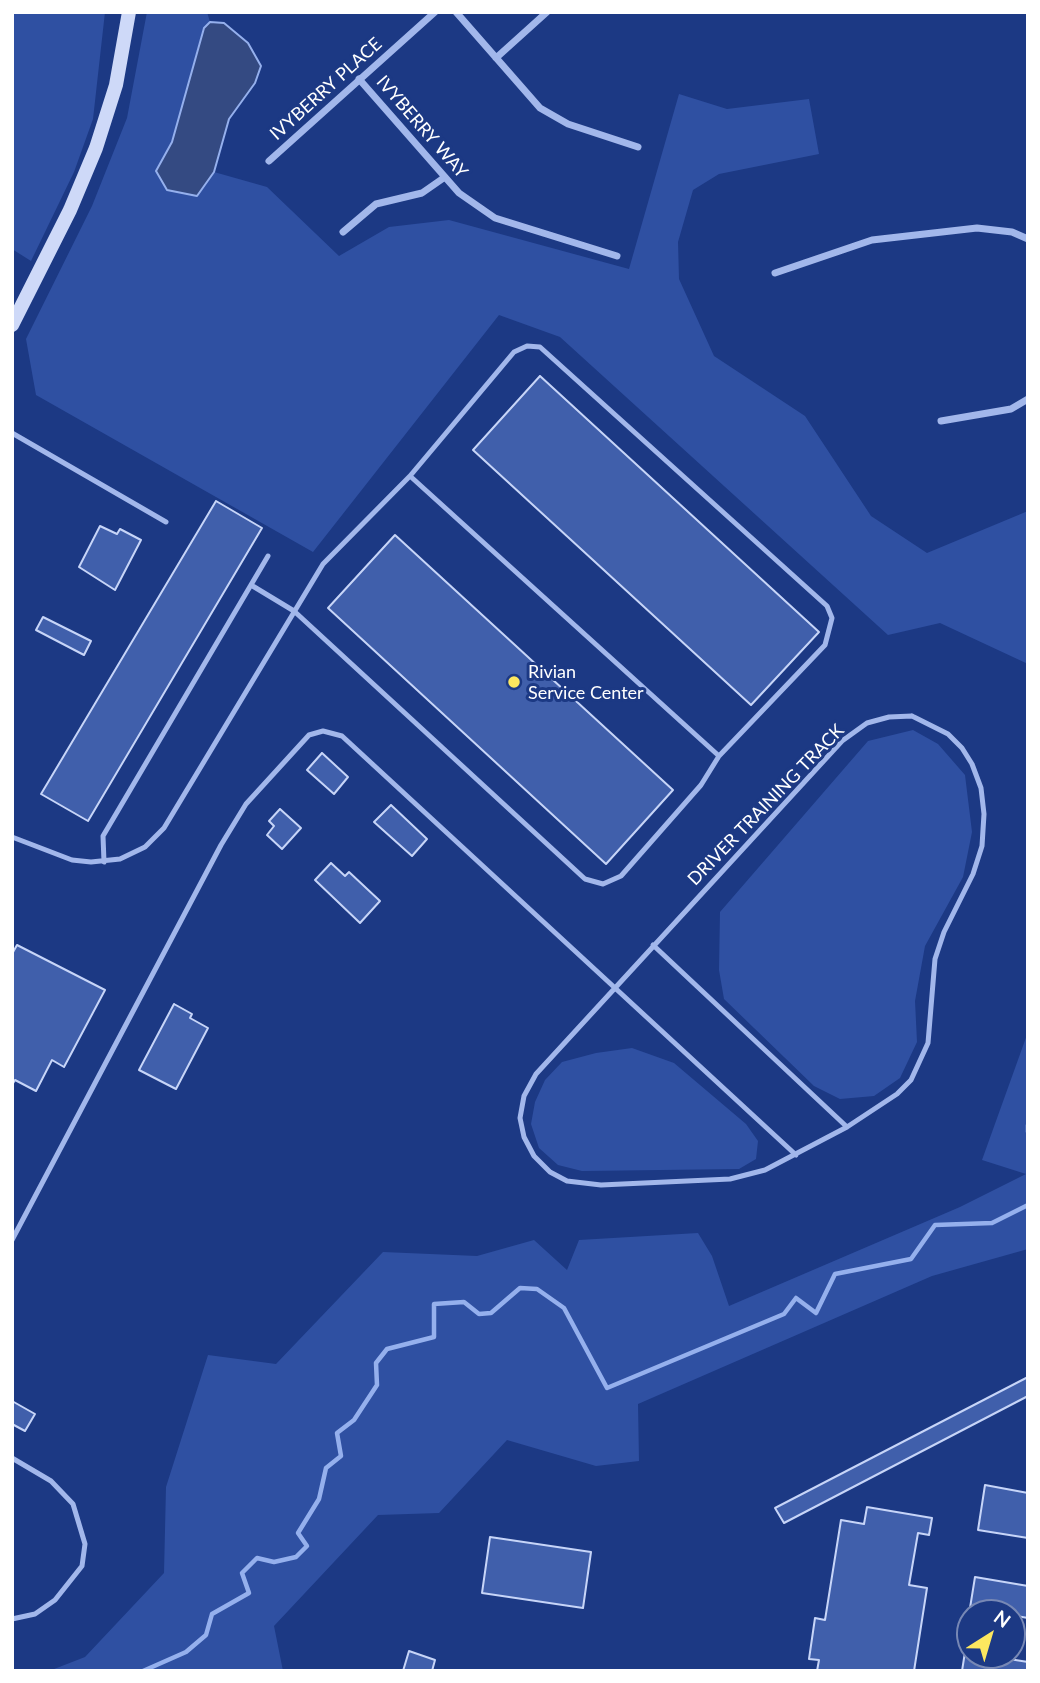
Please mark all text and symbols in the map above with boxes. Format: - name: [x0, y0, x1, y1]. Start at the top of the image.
- street label: IVYBERRY PLACE: [266, 33, 386, 145]
- street label: IVYBERRY WAY: [372, 71, 472, 183]
- place label: Rivian Service Center: [528, 661, 644, 704]
- marker: Rivian Service Center: [506, 674, 522, 690]
- street label: DRIVER TRAINING TRACK: [683, 720, 849, 890]
- north arrow: [956, 1599, 1026, 1669]
- text: N: [990, 1605, 1015, 1632]

